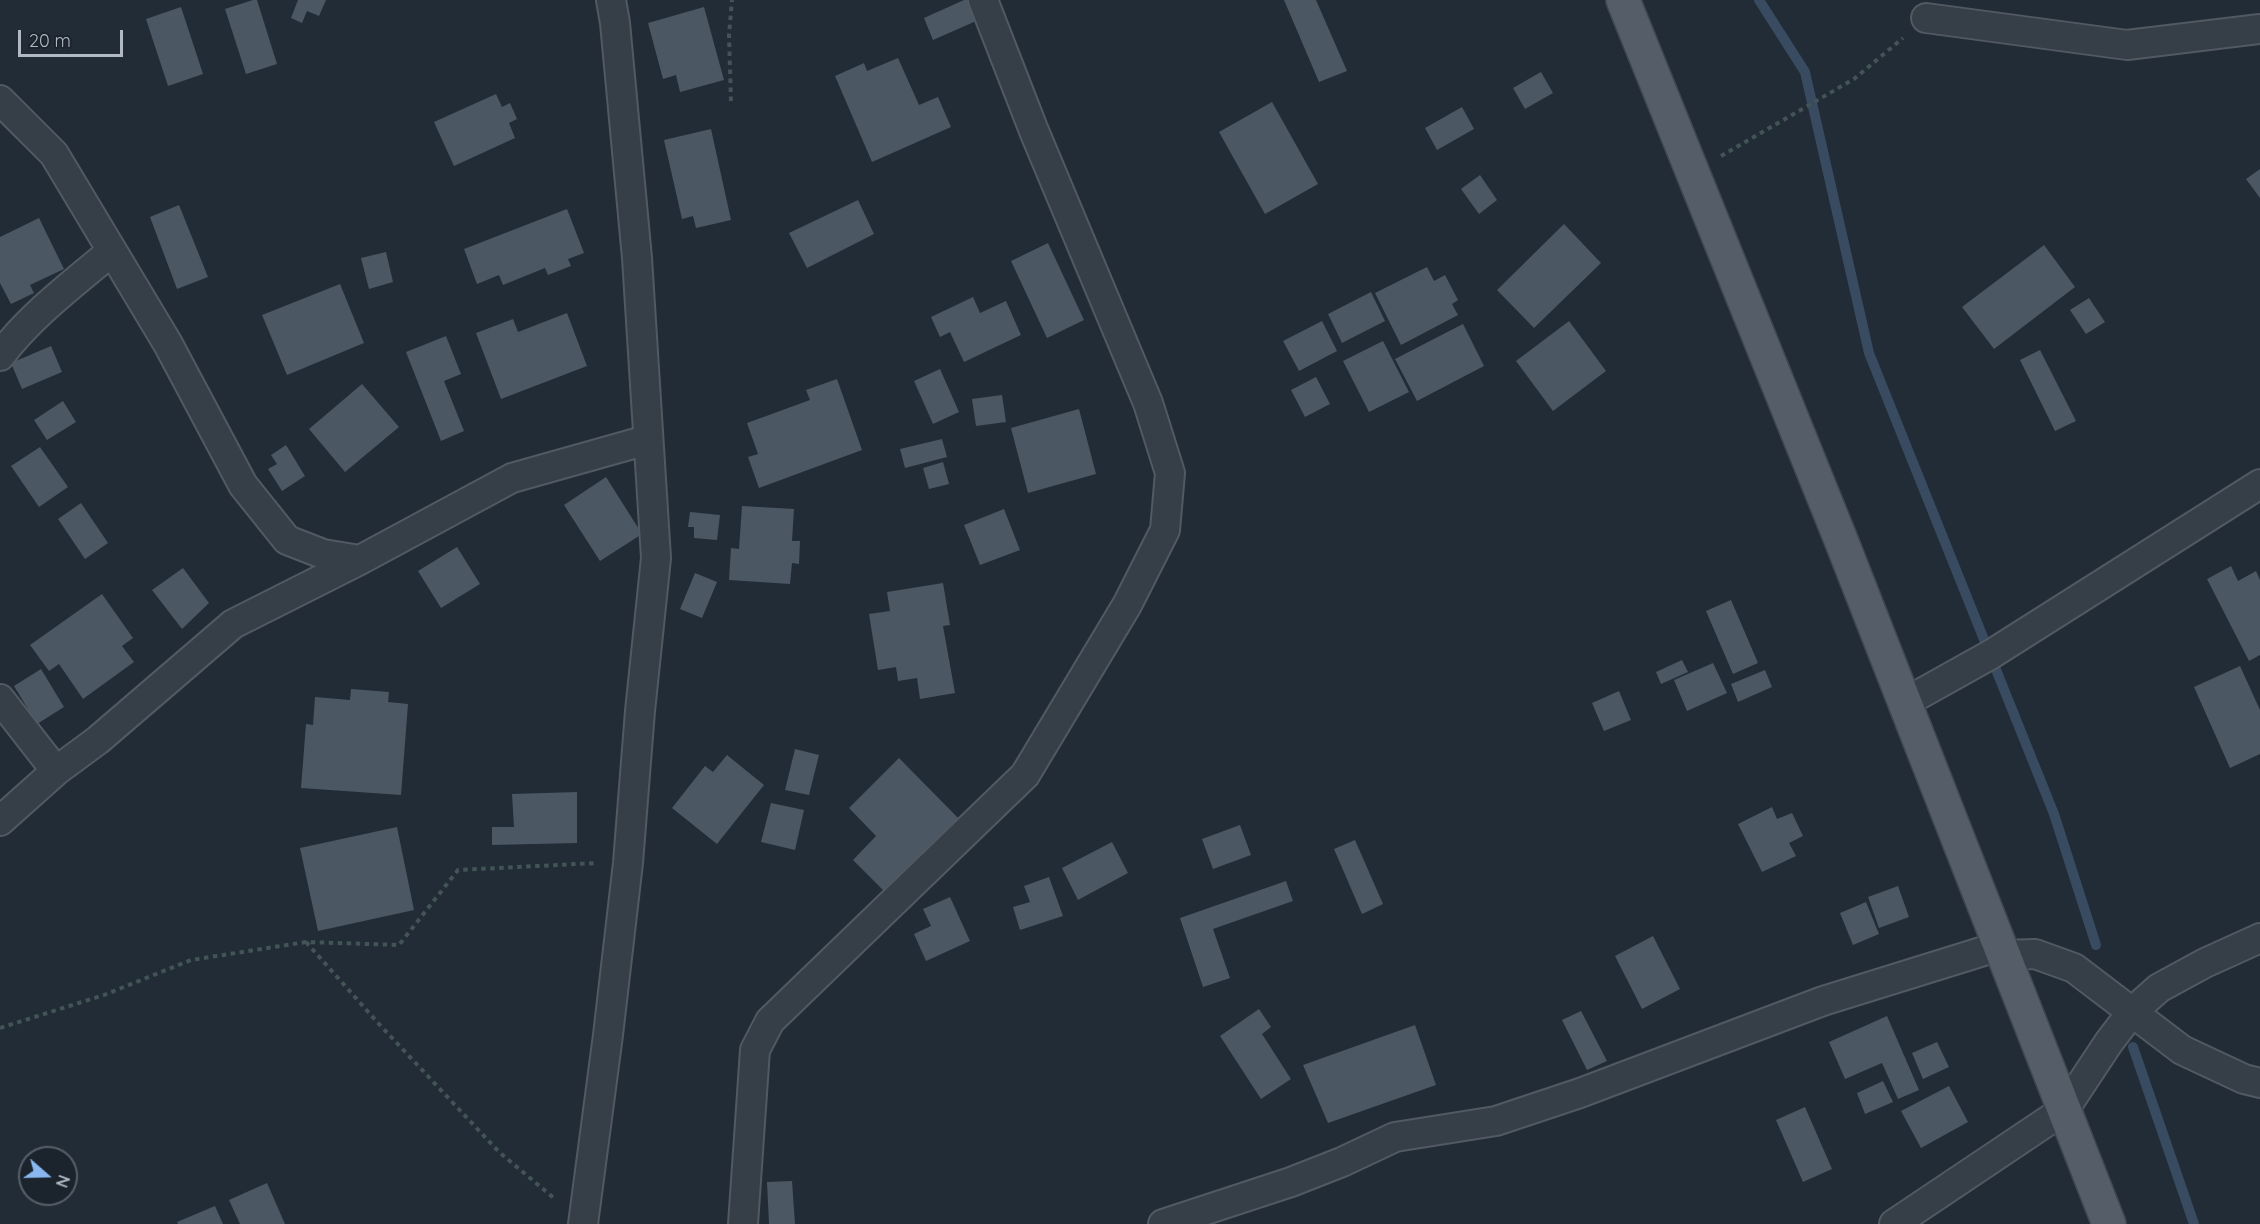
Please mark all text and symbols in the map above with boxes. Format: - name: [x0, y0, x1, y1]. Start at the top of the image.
- scale bar: [21, 18, 126, 56]
- text: 20 m: [29, 29, 71, 52]
- north arrow: [18, 1146, 78, 1206]
- text: N: [52, 1173, 74, 1190]

